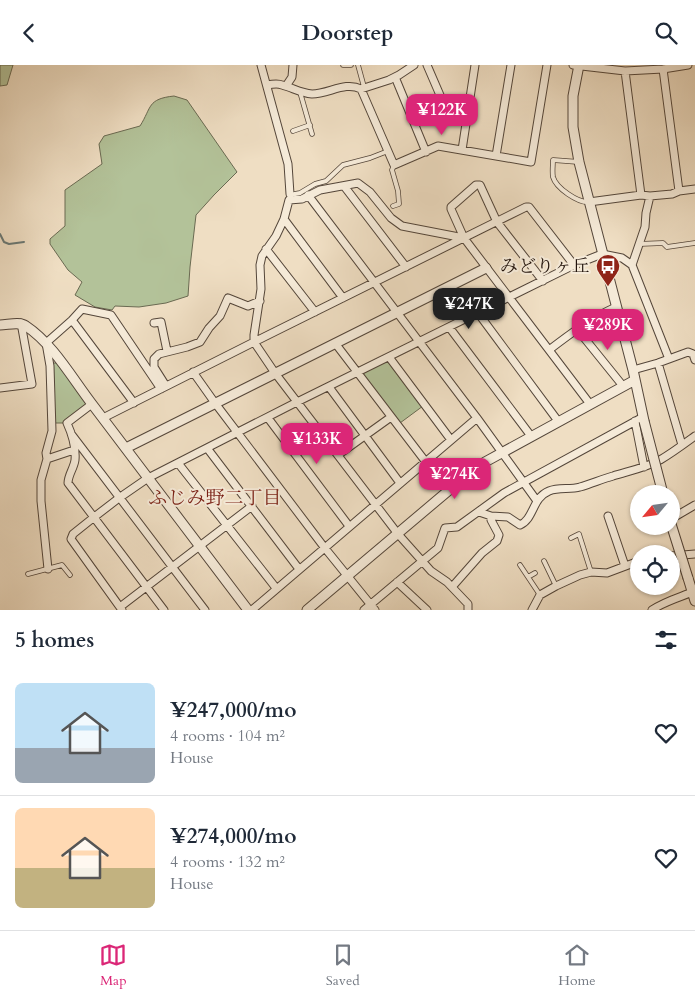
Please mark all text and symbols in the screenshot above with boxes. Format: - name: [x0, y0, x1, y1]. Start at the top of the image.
- text: Doorstep: [301, 18, 394, 48]
- icon: back: [15, 19, 43, 47]
- icon: search: [652, 19, 680, 47]
- pin: ¥122K: [407, 93, 477, 136]
- text: ¥122K: [417, 99, 467, 121]
- bus stop icon: みどりヶ丘: [595, 253, 621, 287]
- place label: みどりヶ丘: [500, 254, 590, 279]
- pin: ¥247K: [434, 287, 504, 330]
- text: ¥247K: [444, 293, 494, 315]
- pin: ¥289K: [573, 309, 643, 351]
- text: ¥289K: [583, 314, 633, 336]
- pin: ¥133K: [282, 423, 352, 465]
- text: ¥133K: [292, 428, 342, 450]
- pin: ¥274K: [420, 457, 490, 500]
- text: ¥274K: [430, 463, 480, 485]
- district label: ふじみ野二丁目: [148, 485, 282, 511]
- north arrow: [630, 485, 680, 535]
- map controls: [630, 485, 680, 595]
- button: locate: [630, 545, 680, 595]
- text: 5 homes: [15, 626, 94, 655]
- icon: filters: [652, 626, 680, 654]
- text: ¥247,000/mo: [170, 696, 296, 725]
- icon: home: [55, 703, 115, 763]
- icon: heart: [652, 719, 680, 747]
- text: 4 rooms · 104 m²: [170, 725, 285, 747]
- text: House: [170, 747, 213, 769]
- text: ¥274,000/mo: [170, 822, 296, 851]
- icon: home: [55, 828, 115, 888]
- icon: heart: [652, 844, 680, 872]
- text: 4 rooms · 132 m²: [170, 851, 285, 873]
- text: House: [170, 873, 213, 895]
- tab: Map: [99, 941, 127, 990]
- tab: Saved: [326, 941, 360, 990]
- tab: Home: [558, 941, 596, 990]

